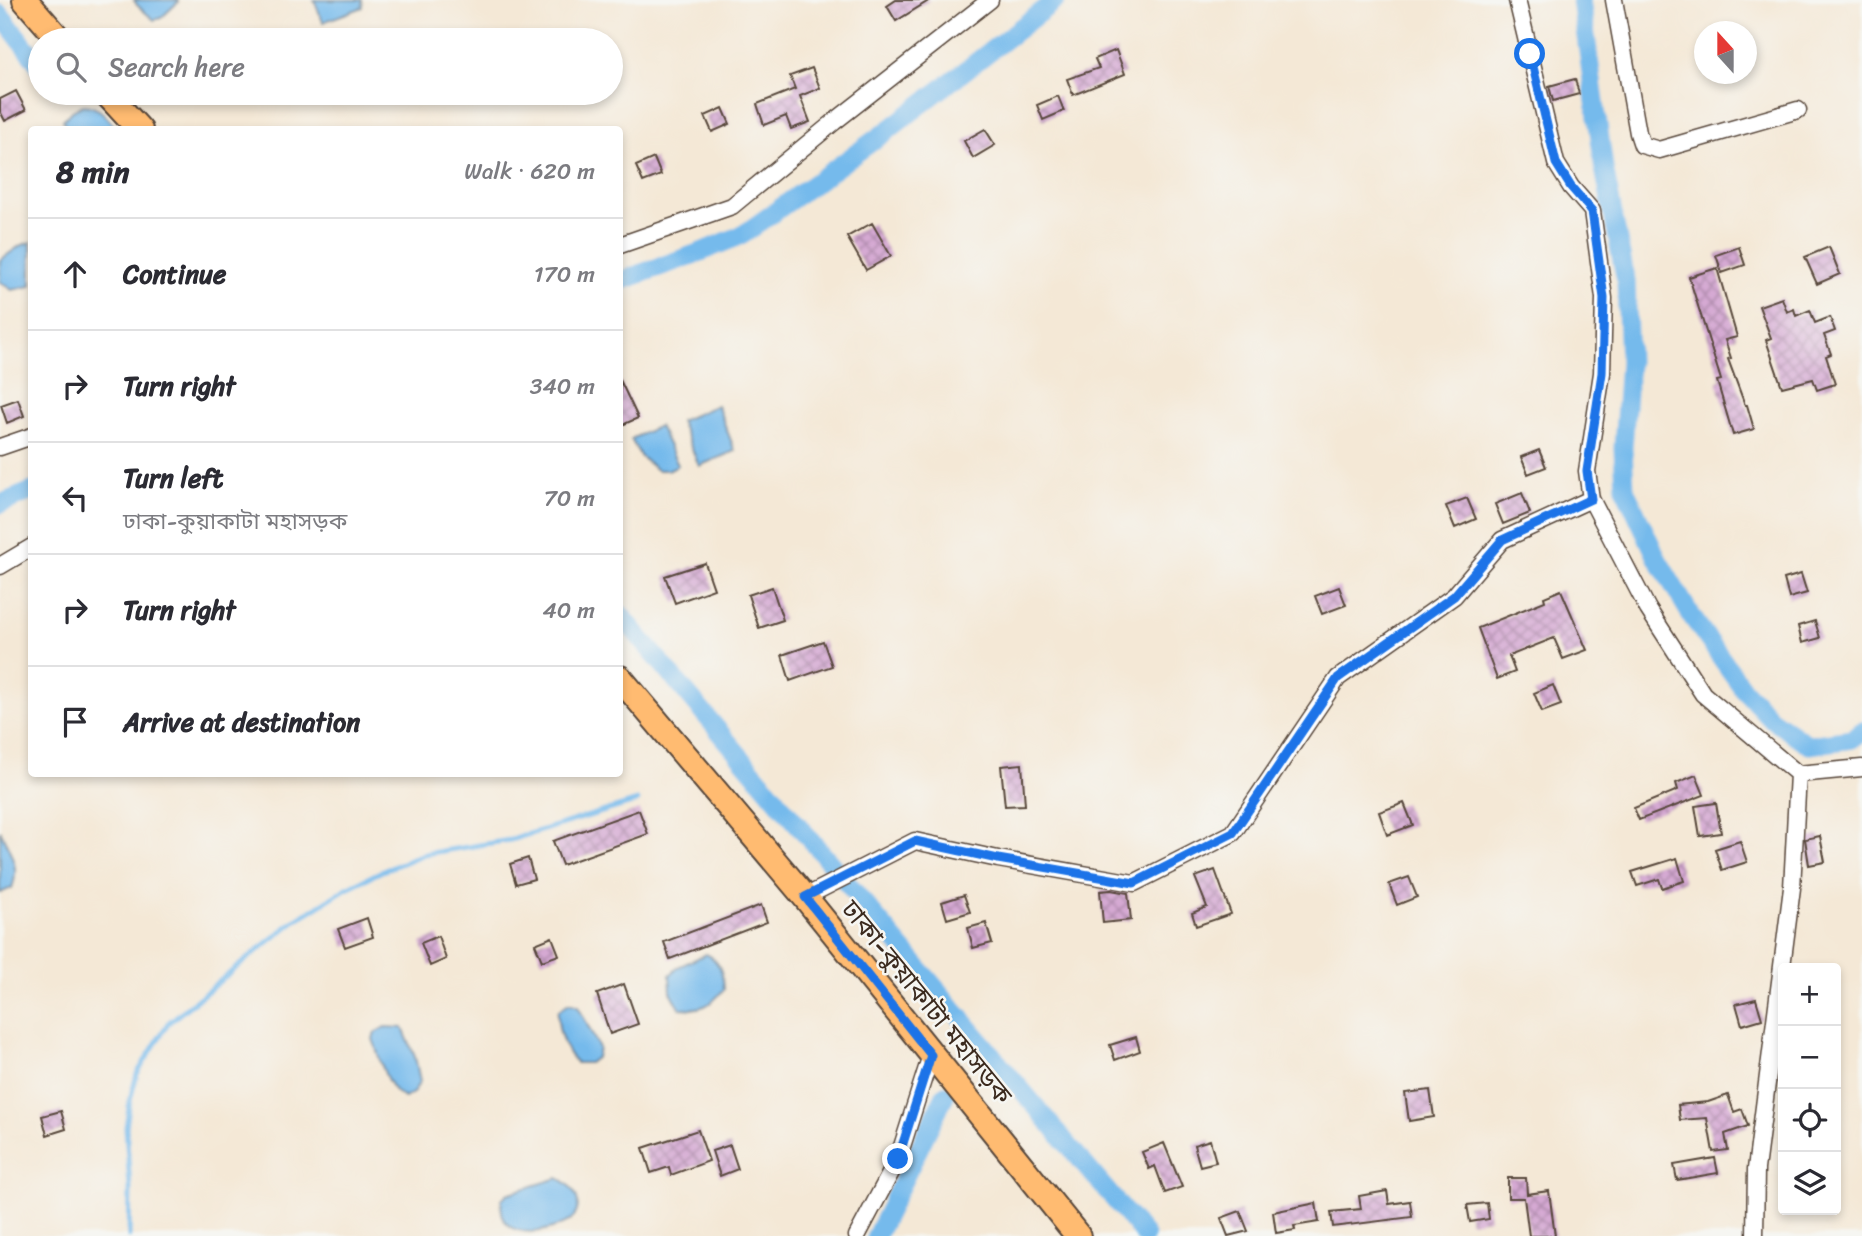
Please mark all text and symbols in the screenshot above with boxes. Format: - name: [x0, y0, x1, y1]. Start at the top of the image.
- north arrow: [1694, 21, 1757, 84]
- search box: [28, 28, 623, 105]
- route start: [1514, 38, 1545, 69]
- text: Search here: [108, 44, 245, 90]
- icon: search: [52, 48, 90, 86]
- text: 8 min: [56, 145, 129, 199]
- text: Walk · 620 m: [464, 151, 595, 192]
- text: Continue: [123, 251, 226, 297]
- text: 170 m: [534, 254, 595, 295]
- icon: ahead: [56, 255, 94, 293]
- text: Turn right: [123, 363, 236, 409]
- text: 340 m: [530, 366, 595, 407]
- icon: right: [56, 367, 94, 405]
- text: Turn left: [123, 455, 223, 501]
- text: 70 m: [544, 478, 595, 519]
- icon: left: [56, 479, 94, 517]
- text: ঢাকা-কুয়াকাটা মহাসড়ক: [123, 501, 347, 542]
- text: Turn right: [123, 587, 236, 633]
- text: 40 m: [542, 590, 595, 631]
- icon: right: [56, 591, 94, 629]
- text: Arrive at destination: [123, 699, 360, 745]
- icon: arrive: [56, 703, 94, 741]
- street label: ঢাকা-কুয়াকাটা মহাসড়ক: [829, 888, 1025, 1116]
- map controls: [1778, 963, 1841, 1215]
- button: +: [1778, 963, 1841, 1026]
- button: −: [1778, 1026, 1841, 1089]
- button: locate: [1778, 1089, 1841, 1152]
- route end: [882, 1143, 913, 1174]
- button: layers: [1778, 1152, 1841, 1215]

